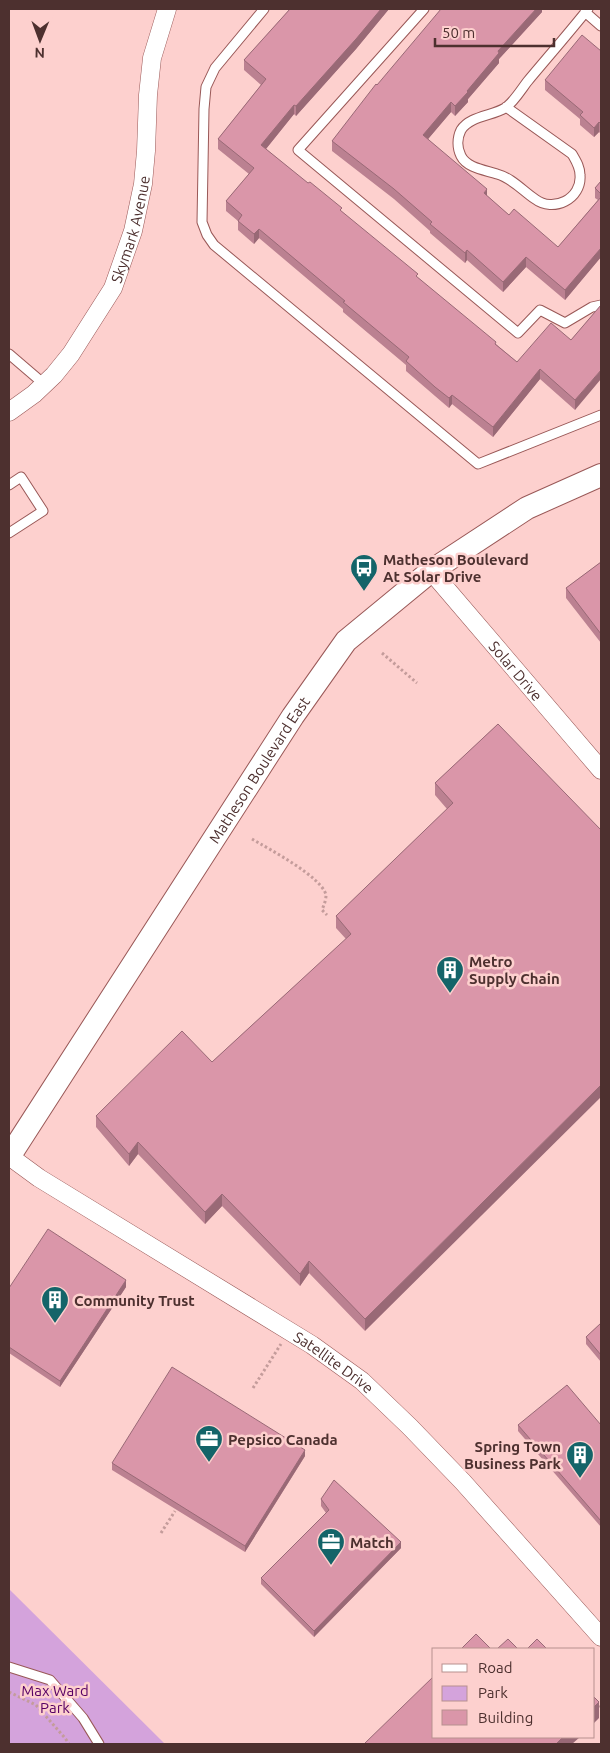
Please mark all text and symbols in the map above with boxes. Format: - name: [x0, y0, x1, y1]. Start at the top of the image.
- north arrow: [15, 15, 65, 65]
- scale bar: [435, 15, 554, 47]
- text: 50 m: [442, 24, 475, 41]
- text: N: [34, 45, 45, 61]
- street label: Skymark Avenue: [107, 175, 152, 285]
- place label: Matheson Boulevard At Solar Drive: [383, 551, 529, 585]
- bus stop icon: Matheson Boulevard At Solar Drive: [349, 553, 379, 592]
- street label: Solar Drive: [486, 637, 546, 704]
- street label: Matheson Boulevard East: [205, 693, 313, 846]
- place label: Metro Supply Chain: [469, 953, 560, 987]
- building icon: Metro Supply Chain: [435, 955, 465, 994]
- building icon: Community Trust: [40, 1285, 70, 1324]
- place label: Community Trust: [74, 1292, 195, 1309]
- street label: Satellite Drive: [291, 1328, 378, 1396]
- office icon: Pepsico Canada: [194, 1424, 224, 1463]
- place label: Pepsico Canada: [228, 1431, 338, 1448]
- place label: Spring Town Business Park: [464, 1438, 562, 1472]
- building icon: Spring Town Business Park: [565, 1440, 595, 1479]
- office icon: Match: [316, 1527, 346, 1566]
- place label: Match: [350, 1534, 394, 1551]
- legend: [432, 1648, 595, 1738]
- text: Road: [478, 1659, 513, 1676]
- park label: Max Ward Park: [21, 1682, 89, 1716]
- text: Park: [478, 1684, 508, 1701]
- text: Building: [478, 1709, 533, 1726]

